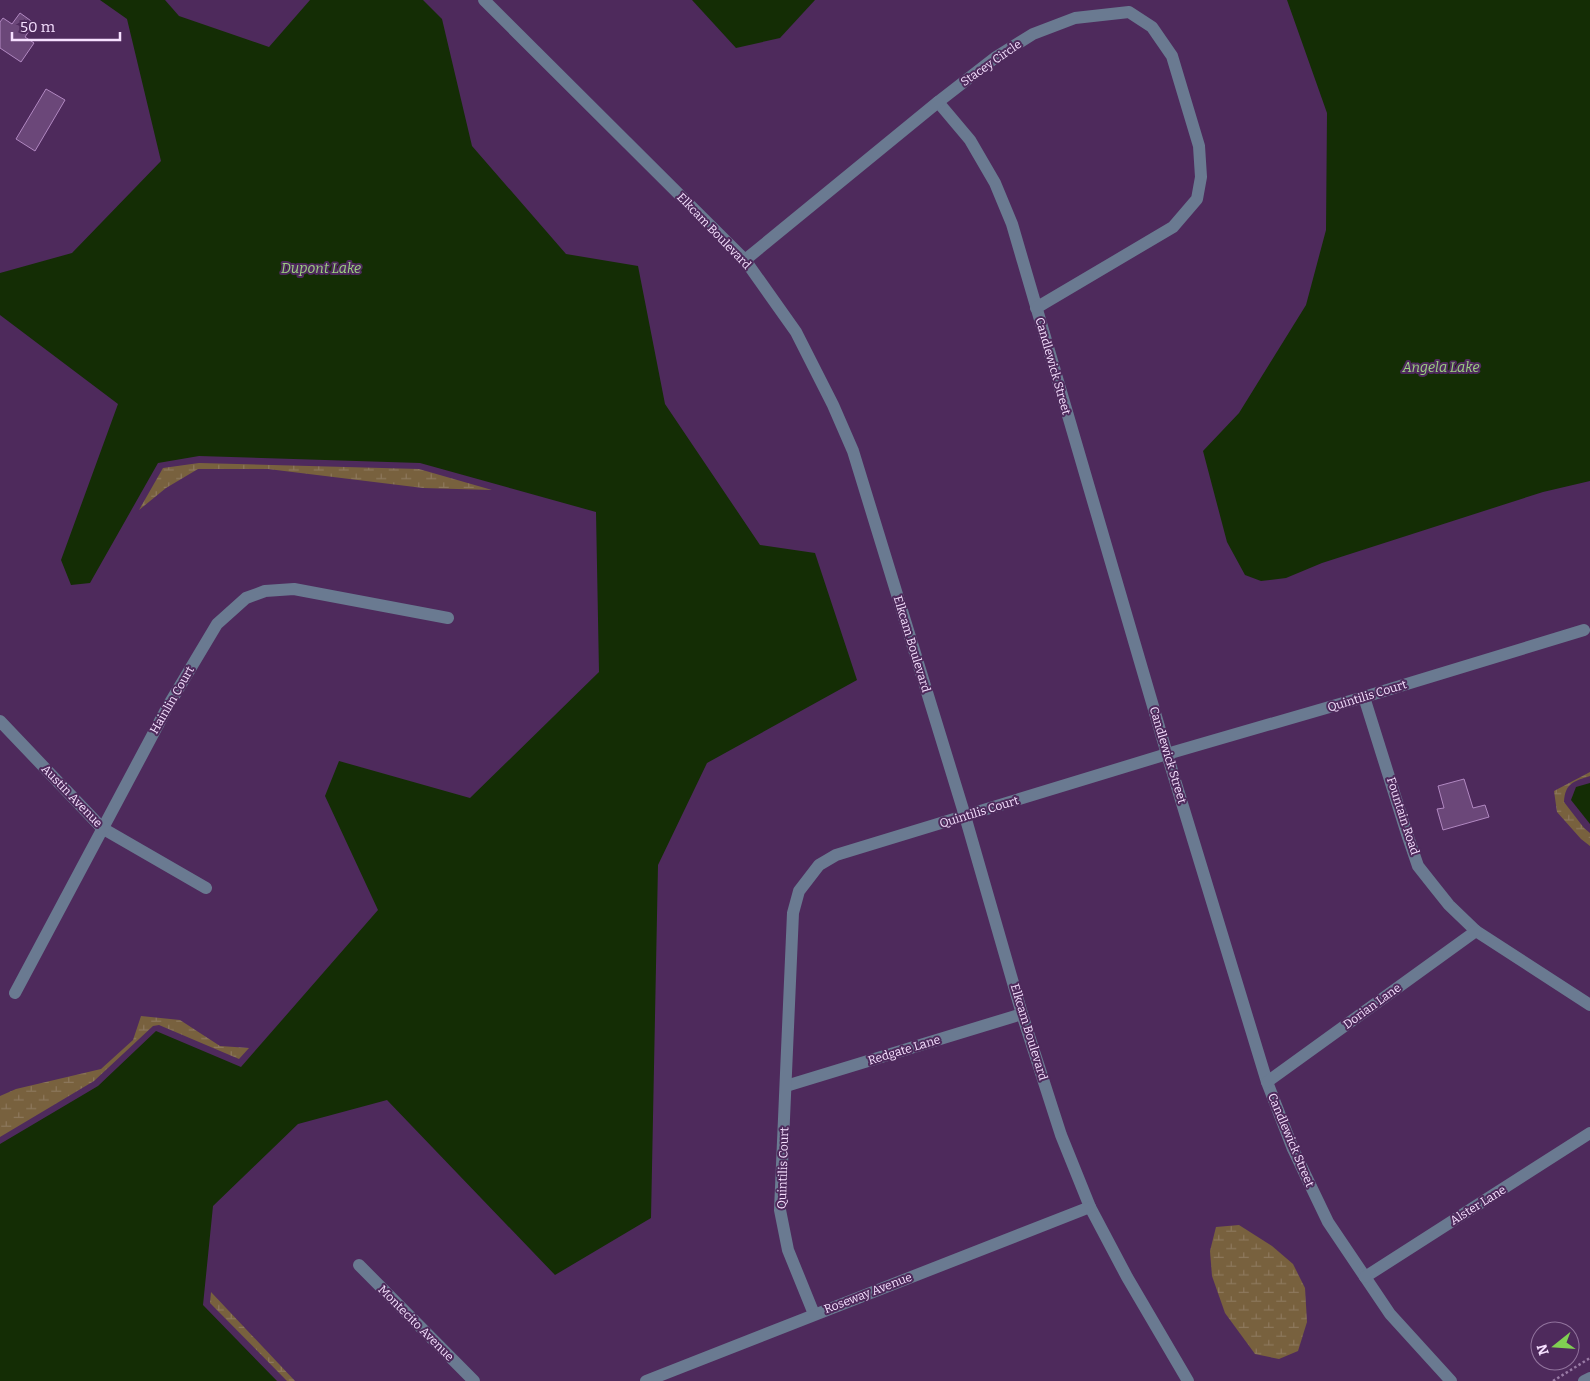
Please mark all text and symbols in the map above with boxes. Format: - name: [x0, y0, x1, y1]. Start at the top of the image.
- scale bar: [12, 10, 120, 42]
- text: 50 m: [20, 18, 56, 36]
- street label: Stacey Circle: [958, 37, 1024, 89]
- street label: Elkcam Boulevard: [674, 190, 754, 272]
- water label: Dupont Lake: [281, 260, 361, 277]
- street label: Candlewick Street: [1032, 316, 1074, 417]
- water label: Angela Lake: [1402, 359, 1479, 376]
- street label: Elkcam Boulevard: [891, 594, 933, 694]
- street label: Hainlin Court: [147, 663, 197, 736]
- street label: Quintilis Court: [1326, 677, 1409, 715]
- street label: Candlewick Street: [1147, 705, 1190, 806]
- street label: Austin Avenue: [39, 762, 105, 830]
- street label: Fountain Road: [1384, 775, 1422, 857]
- street label: Quintilis Court: [938, 793, 1021, 831]
- street label: Dorian Lane: [1340, 980, 1404, 1032]
- street label: Elkcam Boulevard: [1008, 982, 1050, 1082]
- street label: Redgate Lane: [866, 1032, 942, 1068]
- street label: Candlewick Street: [1265, 1091, 1317, 1190]
- street label: Quintilis Court: [775, 1126, 791, 1209]
- street label: Alster Lane: [1447, 1182, 1509, 1228]
- street label: Roseway Avenue: [822, 1270, 914, 1316]
- street label: Montecito Avenue: [375, 1282, 457, 1364]
- north arrow: [1530, 1321, 1580, 1371]
- text: N: [1533, 1342, 1553, 1357]

